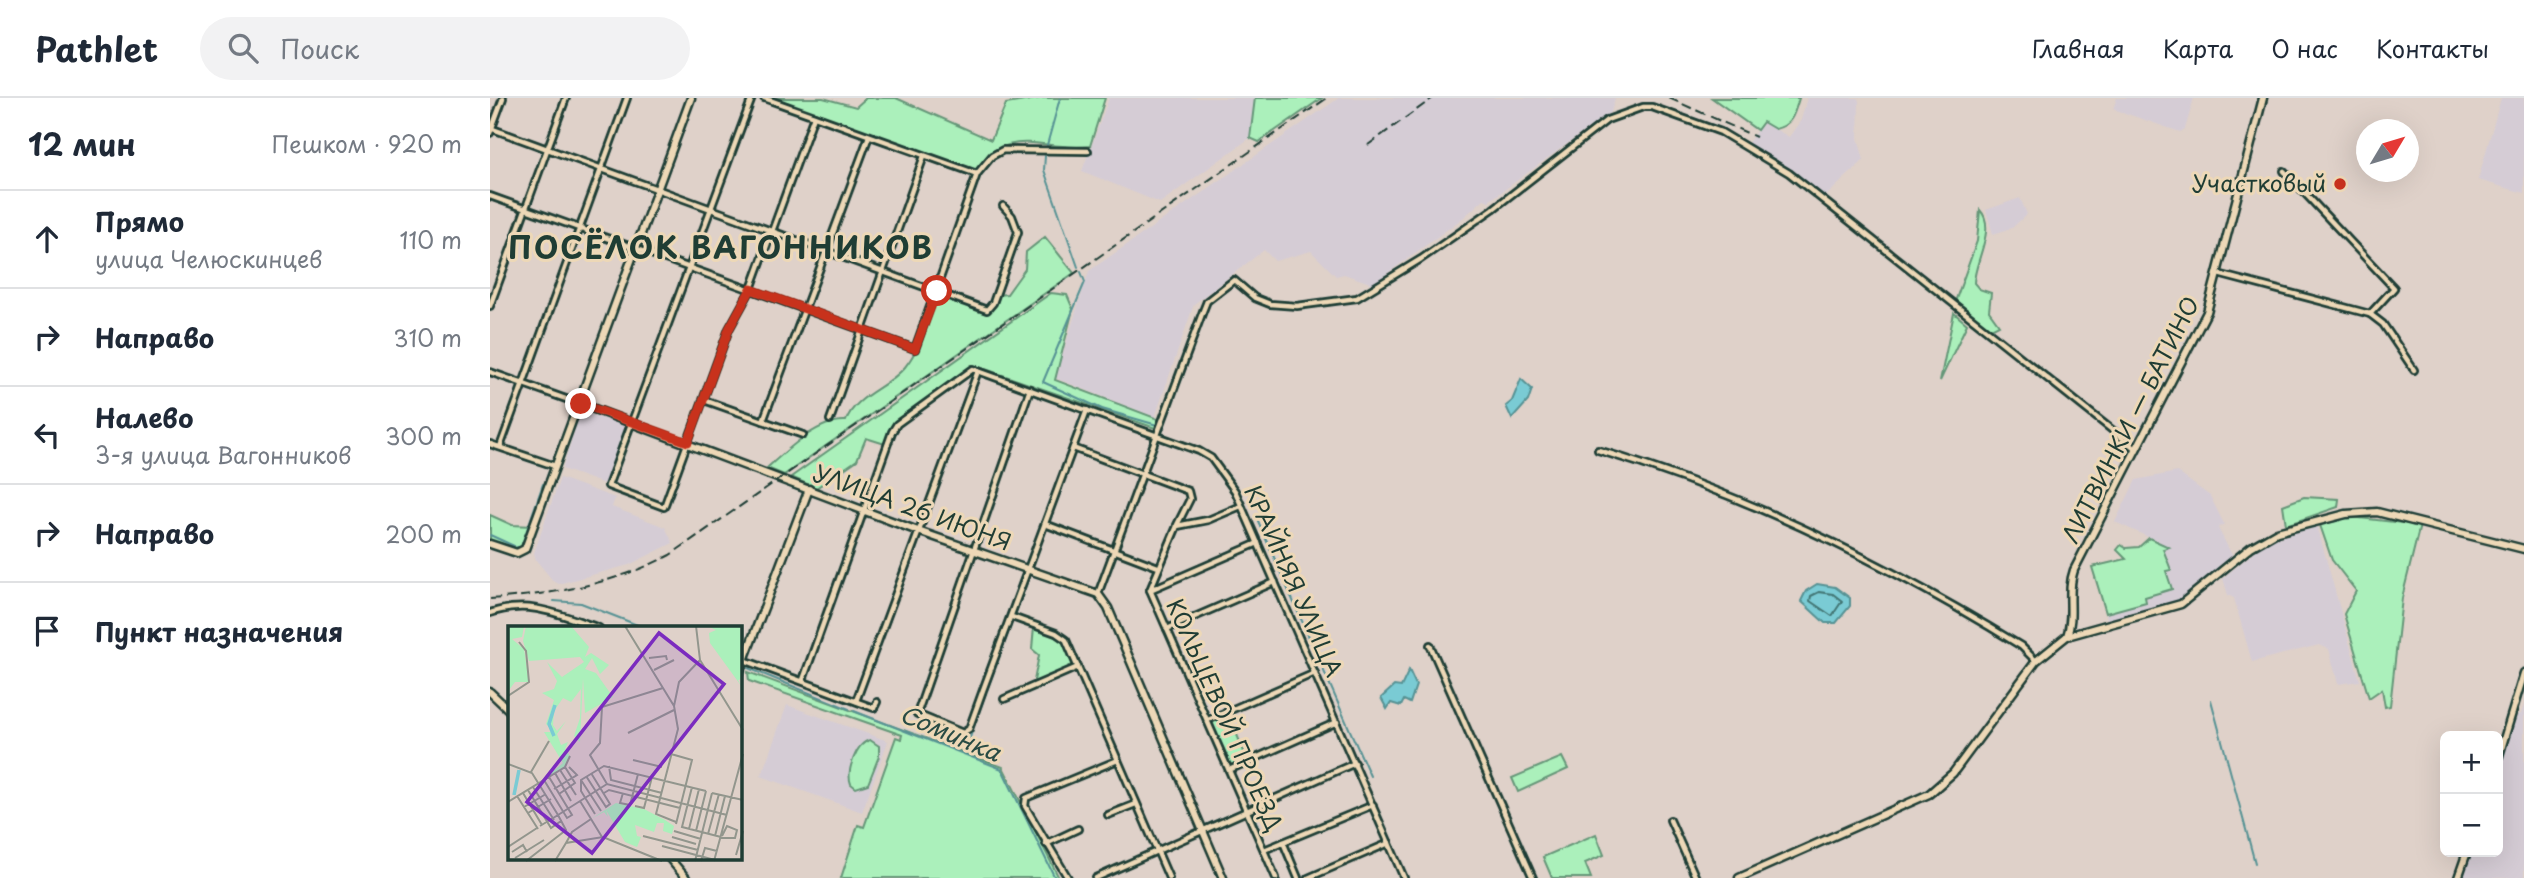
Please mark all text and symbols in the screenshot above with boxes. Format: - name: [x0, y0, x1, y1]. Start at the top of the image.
- search box: [200, 17, 690, 80]
- text: Pathlet: [35, 23, 158, 73]
- icon: search: [224, 29, 262, 67]
- text: Поиск: [280, 29, 359, 68]
- text: Главная: [2032, 30, 2125, 66]
- text: Карта: [2163, 30, 2233, 66]
- text: О нас: [2271, 30, 2338, 66]
- text: Контакты: [2376, 30, 2489, 66]
- north arrow: [2356, 119, 2419, 182]
- text: 12 мин: [28, 121, 136, 166]
- text: Пешком · 920 m: [272, 126, 462, 161]
- place label: Участковый: [2192, 165, 2326, 200]
- marker: Участковый: [2332, 176, 2348, 192]
- text: Прямо: [95, 202, 184, 241]
- icon: ahead: [28, 220, 66, 258]
- text: 110 m: [400, 222, 462, 257]
- district label: ПОСЁЛОК ВАГОННИКОВ: [508, 224, 934, 269]
- text: улица Челюскинцев: [95, 241, 323, 276]
- route start: [921, 275, 952, 306]
- street label: ЛИТВИНКИ — БАТИНО: [2052, 290, 2207, 549]
- icon: right: [28, 318, 66, 356]
- text: Направо: [95, 318, 214, 357]
- text: 310 m: [393, 320, 462, 355]
- route end: [565, 388, 596, 419]
- text: Налево: [95, 398, 193, 437]
- icon: left: [28, 416, 66, 454]
- text: 300 m: [385, 418, 462, 453]
- text: 3-я улица Вагонников: [95, 437, 352, 472]
- street label: УЛИЦА 26 ИЮНЯ: [809, 455, 1016, 559]
- street label: КРАЙНЯЯ УЛИЦА: [1236, 479, 1352, 682]
- icon: right: [28, 514, 66, 552]
- text: Направо: [95, 514, 214, 553]
- text: 200 m: [385, 516, 462, 551]
- street label: КОЛЬЦЕВОЙ ПРОЕЗД: [1158, 593, 1293, 836]
- icon: arrive: [28, 612, 66, 650]
- text: Пункт назначения: [95, 612, 343, 651]
- inset map: [508, 626, 742, 860]
- water label: Соминка: [895, 695, 1008, 770]
- map controls: [2440, 731, 2503, 857]
- button: +: [2440, 731, 2503, 794]
- button: −: [2440, 794, 2503, 857]

